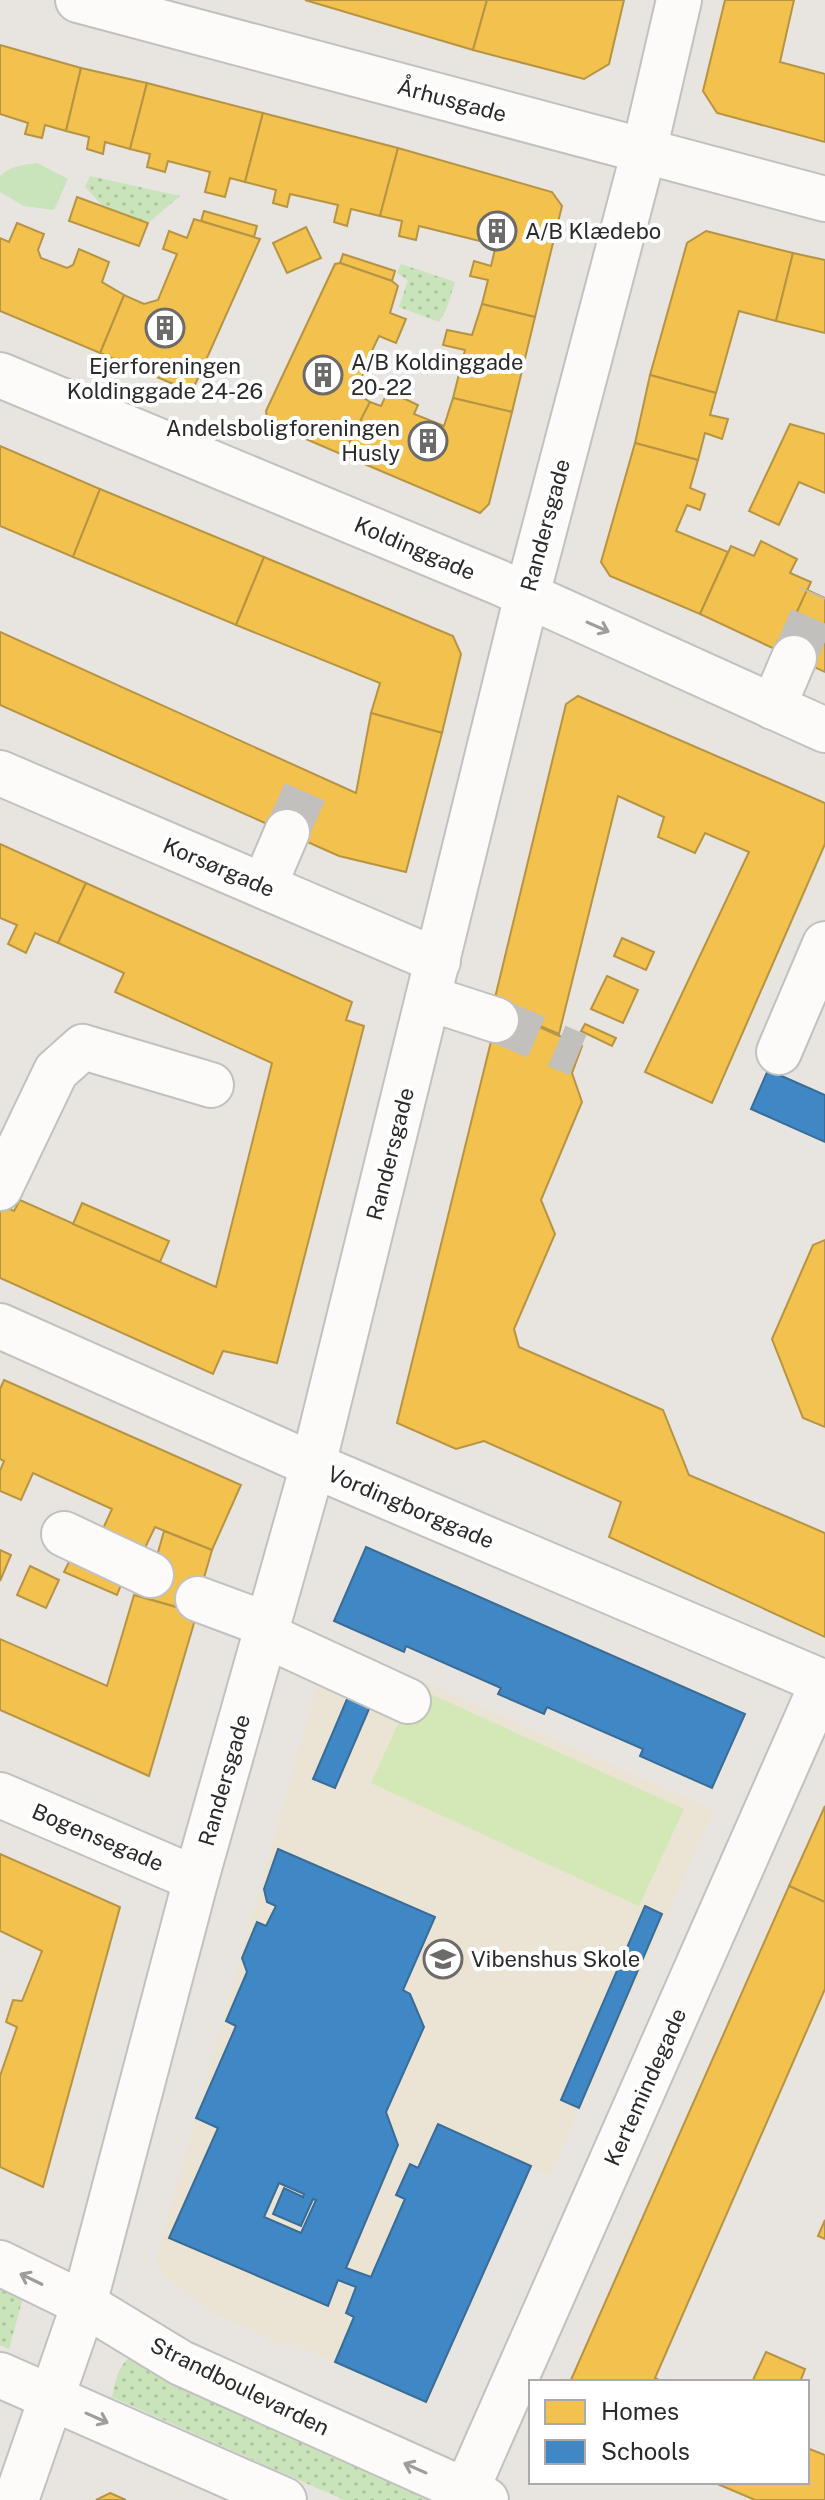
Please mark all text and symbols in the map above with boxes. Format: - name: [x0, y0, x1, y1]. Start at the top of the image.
- street label: Århusgade: [395, 71, 510, 127]
- building icon: A/B Klædebo: [476, 210, 518, 252]
- place label: A/B Klædebo: [525, 218, 661, 244]
- building icon: Ejerforeningen Koldinggade 24-26: [144, 307, 186, 349]
- place label: A/B Koldinggade 20-22: [351, 349, 523, 400]
- place label: Ejerforeningen Koldinggade 24-26: [67, 353, 263, 404]
- building icon: A/B Koldinggade 20-22: [302, 354, 344, 396]
- place label: Andelsboligforeningen Husly: [166, 415, 400, 466]
- building icon: Andelsboligforeningen Husly: [407, 420, 449, 462]
- street label: Randersgade: [515, 456, 575, 594]
- street label: Koldinggade: [351, 511, 479, 585]
- one-way arrow: [585, 621, 610, 636]
- street label: Korsørgade: [159, 832, 279, 902]
- street label: Randersgade: [361, 1085, 419, 1223]
- street label: Vordingborggade: [324, 1460, 498, 1554]
- street label: Randersgade: [193, 1711, 255, 1849]
- street label: Bogensegade: [28, 1798, 168, 1876]
- school or university icon: Vibenshus Skole: [422, 1938, 464, 1980]
- place label: Vibenshus Skole: [471, 1946, 640, 1972]
- street label: Kertemindegade: [599, 2004, 691, 2170]
- one-way arrow: [20, 2270, 44, 2286]
- street label: Strandboulevarden: [146, 2331, 334, 2441]
- legend: [529, 2380, 809, 2484]
- text: Homes: [601, 2397, 679, 2425]
- one-way arrow: [85, 2411, 109, 2426]
- text: Schools: [601, 2437, 690, 2465]
- one-way arrow: [403, 2460, 427, 2475]

